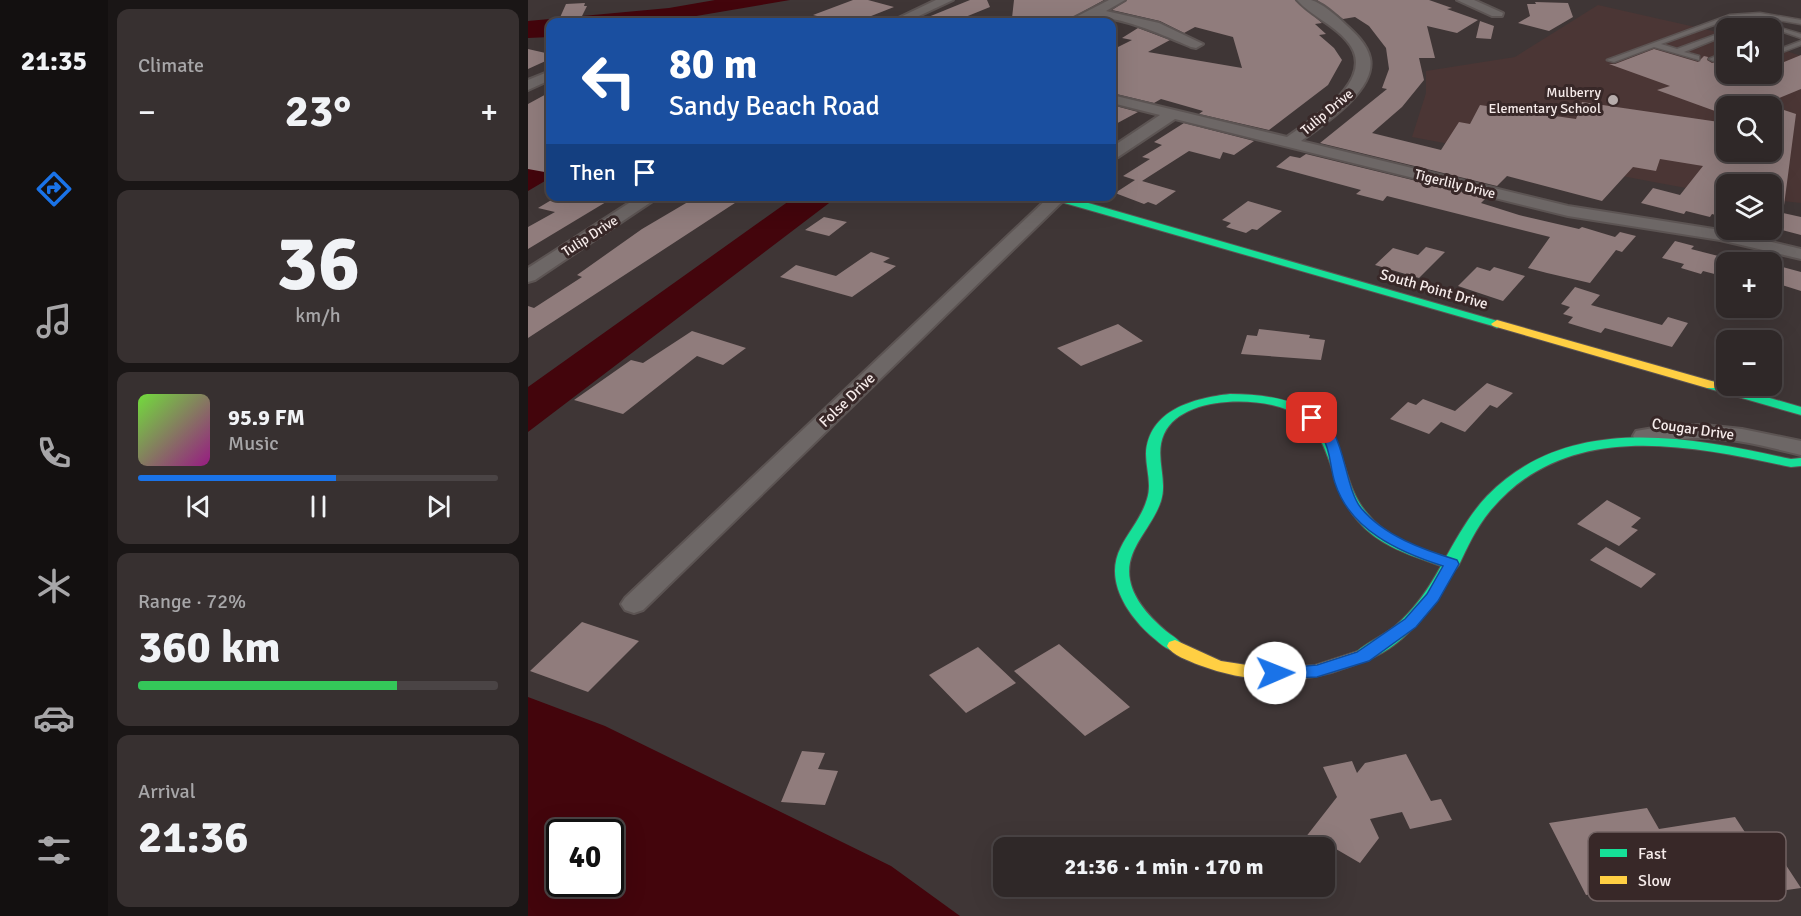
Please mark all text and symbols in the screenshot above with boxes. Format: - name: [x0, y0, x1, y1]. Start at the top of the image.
- map controls: [1716, 18, 1782, 396]
- button: sound: [1716, 18, 1782, 84]
- text: 80 m: [669, 39, 758, 90]
- icon: left: [570, 42, 648, 120]
- text: 21:35: [21, 45, 87, 78]
- text: Climate: [138, 53, 204, 78]
- text: 23°: [285, 84, 351, 139]
- place label: Mulberry Elementary School: [1488, 84, 1601, 117]
- street label: Tulip Drive: [1297, 85, 1357, 139]
- text: Sandy Beach Road: [669, 90, 880, 123]
- text: −: [138, 92, 156, 133]
- text: +: [480, 92, 498, 133]
- marker: Mulberry Elementary School: [1606, 93, 1620, 107]
- button: search: [1716, 96, 1782, 162]
- icon: arrive: [628, 156, 661, 189]
- text: Then: [570, 159, 616, 186]
- street label: Tigerlily Drive: [1413, 166, 1497, 202]
- icon: directions: [33, 168, 75, 210]
- button: layers: [1716, 174, 1782, 240]
- street label: Tulip Drive: [559, 212, 621, 260]
- text: 36: [276, 216, 360, 312]
- button: +: [1716, 252, 1782, 318]
- street label: South Point Drive: [1378, 265, 1490, 313]
- icon: music: [33, 300, 75, 342]
- text: km/h: [295, 303, 341, 328]
- button: −: [1716, 330, 1782, 396]
- street label: Folse Drive: [815, 369, 879, 431]
- pin: [1286, 392, 1337, 443]
- icon: arrive: [1295, 401, 1328, 434]
- text: 95.9 FM: [228, 404, 305, 431]
- street label: Cougar Drive: [1651, 414, 1735, 444]
- text: Music: [228, 431, 279, 456]
- icon: phone: [33, 432, 75, 474]
- icon: previous: [182, 490, 215, 523]
- icon: pause: [302, 490, 335, 523]
- icon: next: [422, 490, 455, 523]
- icon: climate: [33, 565, 75, 607]
- text: Range · 72%: [138, 589, 246, 614]
- text: 360 km: [138, 620, 281, 675]
- position arrow: [1243, 641, 1307, 705]
- icon: car: [33, 697, 75, 739]
- text: Arrival: [138, 779, 196, 804]
- text: 21:36: [138, 810, 248, 865]
- speed limit sign: 40: [546, 819, 624, 897]
- icon: filters: [33, 829, 75, 871]
- legend: [1588, 832, 1786, 901]
- text: Fast: [1638, 844, 1667, 864]
- text: 21:36 · 1 min · 170 m: [1064, 853, 1264, 880]
- text: Slow: [1638, 871, 1672, 891]

